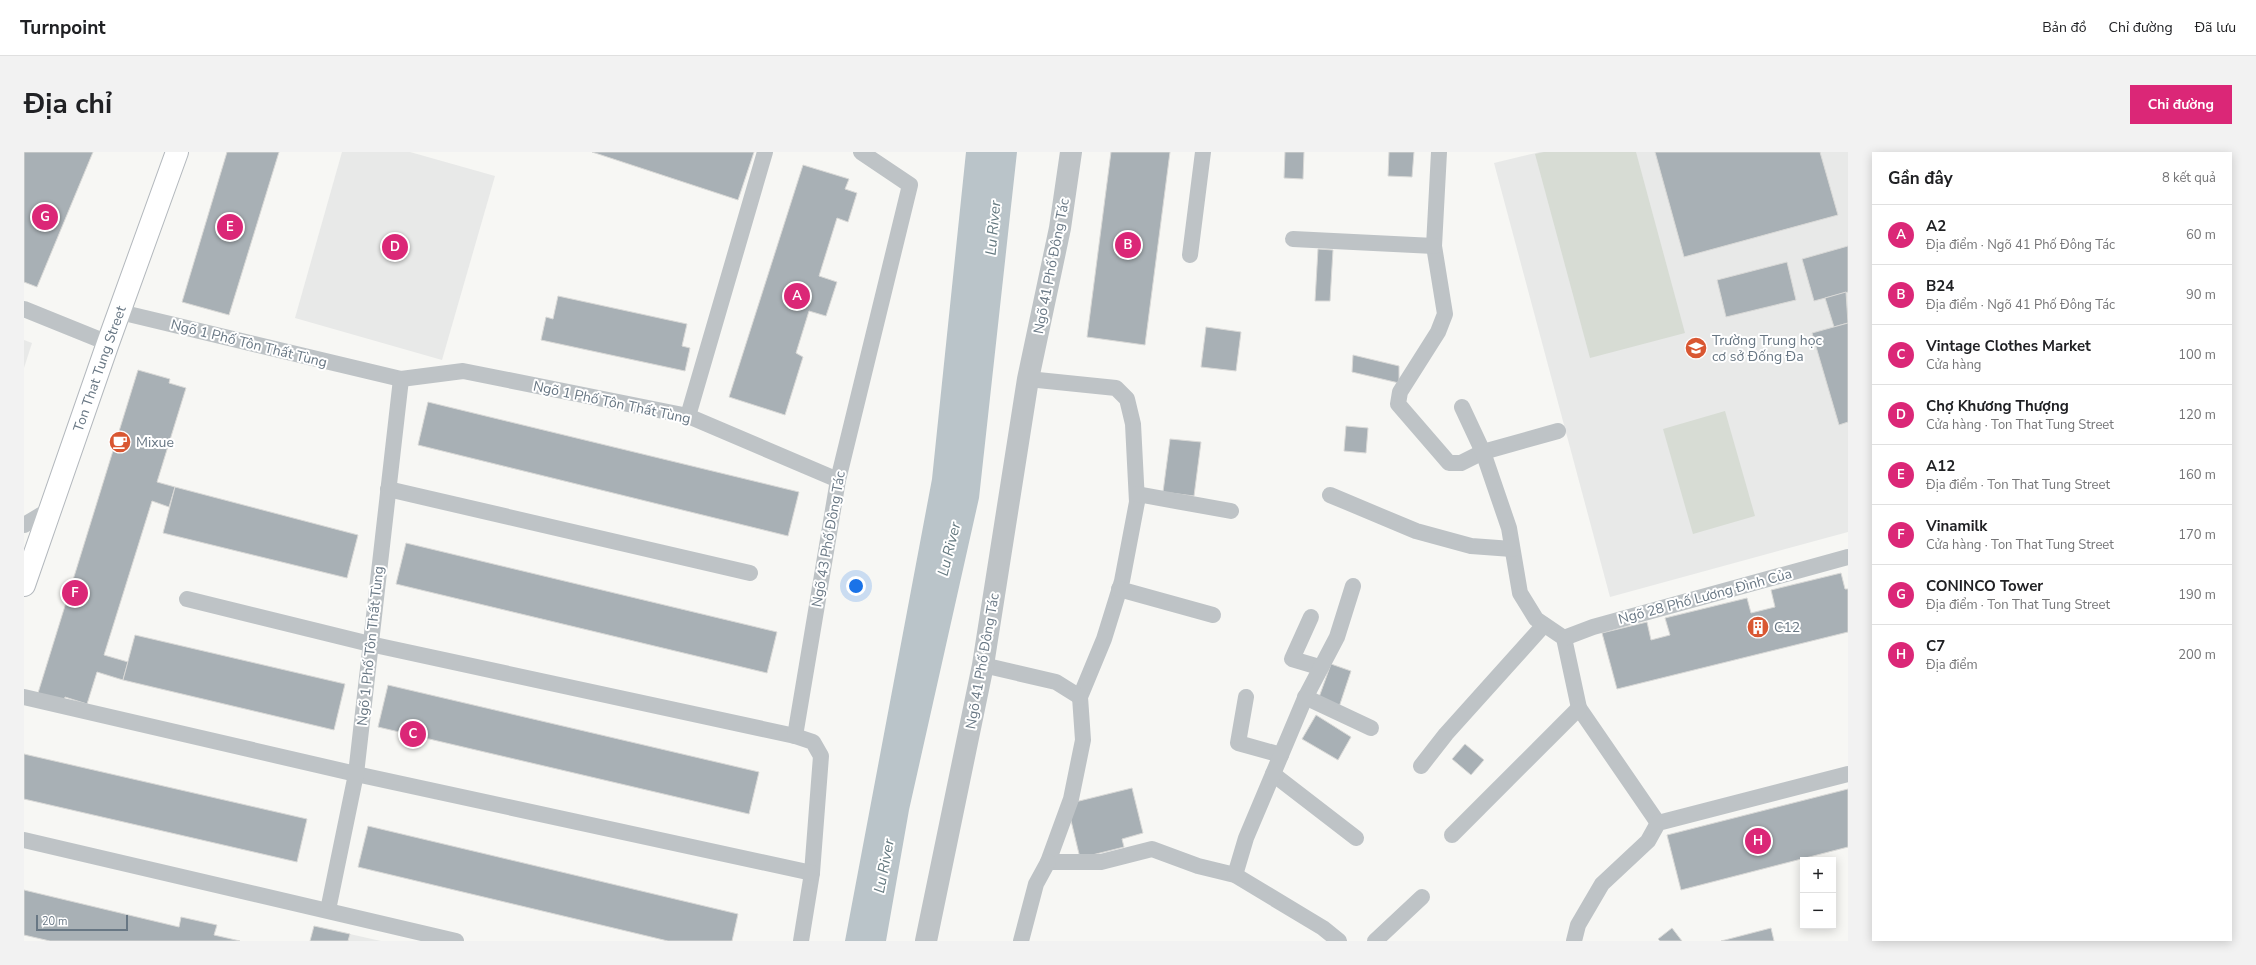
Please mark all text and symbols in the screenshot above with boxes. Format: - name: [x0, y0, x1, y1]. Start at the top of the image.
- text: Turnpoint: [20, 15, 106, 41]
- text: Bản đồ: [2042, 18, 2087, 37]
- text: Chỉ đường: [2109, 18, 2173, 37]
- text: Đã lưu: [2195, 18, 2236, 37]
- text: Địa chỉ: [24, 85, 112, 123]
- button: Chỉ đường: [2130, 85, 2232, 124]
- text: Gần đây: [1888, 167, 1953, 190]
- text: 8 kết quả: [2162, 169, 2216, 187]
- street label: Ngõ 41 Phố Đông Tác: [1029, 196, 1074, 336]
- water label: Lu River: [981, 199, 1005, 256]
- pin: G: [32, 202, 58, 232]
- pin: E: [217, 212, 243, 242]
- text: A2: [1926, 216, 1946, 236]
- text: A: [1896, 226, 1906, 244]
- text: 60 m: [2186, 226, 2216, 244]
- pin: B: [1115, 230, 1141, 260]
- pin: D: [382, 232, 408, 262]
- text: Địa điểm · Ngõ 41 Phố Đông Tác: [1926, 236, 2115, 254]
- text: B24: [1926, 276, 1954, 296]
- pin: A: [784, 281, 810, 311]
- text: B: [1897, 286, 1905, 304]
- text: 90 m: [2186, 286, 2216, 304]
- text: Địa điểm · Ngõ 41 Phố Đông Tác: [1926, 296, 2115, 314]
- street label: Ton That Tung Street: [69, 303, 131, 434]
- street label: Ngõ 1 Phố Tôn Thất Tùng: [169, 315, 329, 372]
- place label: Trường Trung học cơ sở Đống Đa: [1712, 331, 1822, 366]
- school or university icon: Trường Trung học cơ sở Đống Đa: [1683, 335, 1709, 361]
- text: Vintage Clothes Market: [1926, 336, 2091, 356]
- text: C: [1897, 346, 1905, 364]
- text: 100 m: [2178, 346, 2216, 364]
- text: Cửa hàng: [1926, 356, 1981, 374]
- street label: Ngõ 1 Phố Tôn Thất Tùng: [531, 377, 692, 428]
- text: Chợ Khương Thượng: [1926, 396, 2069, 416]
- text: D: [1896, 406, 1906, 424]
- text: 120 m: [2178, 406, 2216, 424]
- text: Cửa hàng · Ton That Tung Street: [1926, 416, 2114, 434]
- cafe icon: Mixue: [107, 429, 133, 455]
- place label: Mixue: [136, 433, 174, 452]
- text: A12: [1926, 456, 1955, 476]
- text: E: [1897, 466, 1905, 484]
- text: 160 m: [2178, 466, 2216, 484]
- street label: Ngõ 43 Phố Đông Tác: [807, 469, 850, 609]
- text: Địa điểm · Ton That Tung Street: [1926, 476, 2110, 494]
- text: Vinamilk: [1926, 516, 1987, 536]
- water label: Lu River: [933, 519, 965, 578]
- text: F: [1897, 526, 1905, 544]
- text: 170 m: [2178, 526, 2216, 544]
- text: Cửa hàng · Ton That Tung Street: [1926, 536, 2114, 554]
- street label: Ngõ 28 Phố Lương Đình Của: [1616, 564, 1794, 629]
- street label: Ngõ 1 Phố Tôn Thất Tùng: [353, 565, 388, 727]
- your location: [846, 576, 866, 596]
- text: CONINCO Tower: [1926, 576, 2043, 596]
- pin: F: [62, 578, 88, 608]
- text: G: [1896, 586, 1906, 604]
- text: 190 m: [2178, 586, 2216, 604]
- street label: Ngõ 41 Phố Đông Tác: [961, 591, 1004, 731]
- text: Địa điểm · Ton That Tung Street: [1926, 596, 2110, 614]
- building icon: C12: [1745, 614, 1771, 640]
- place label: C12: [1774, 618, 1800, 637]
- text: C7: [1926, 636, 1945, 656]
- text: H: [1896, 646, 1906, 664]
- text: 200 m: [2178, 646, 2216, 664]
- text: Địa điểm: [1926, 656, 1978, 674]
- pin: C: [400, 719, 426, 749]
- pin: H: [1745, 826, 1771, 856]
- water label: Lu River: [869, 837, 899, 895]
- map controls: [1800, 857, 1836, 929]
- button: +: [1800, 857, 1836, 893]
- button: −: [1800, 893, 1836, 929]
- scale bar: [36, 913, 128, 932]
- text: 20 m: [42, 914, 67, 929]

